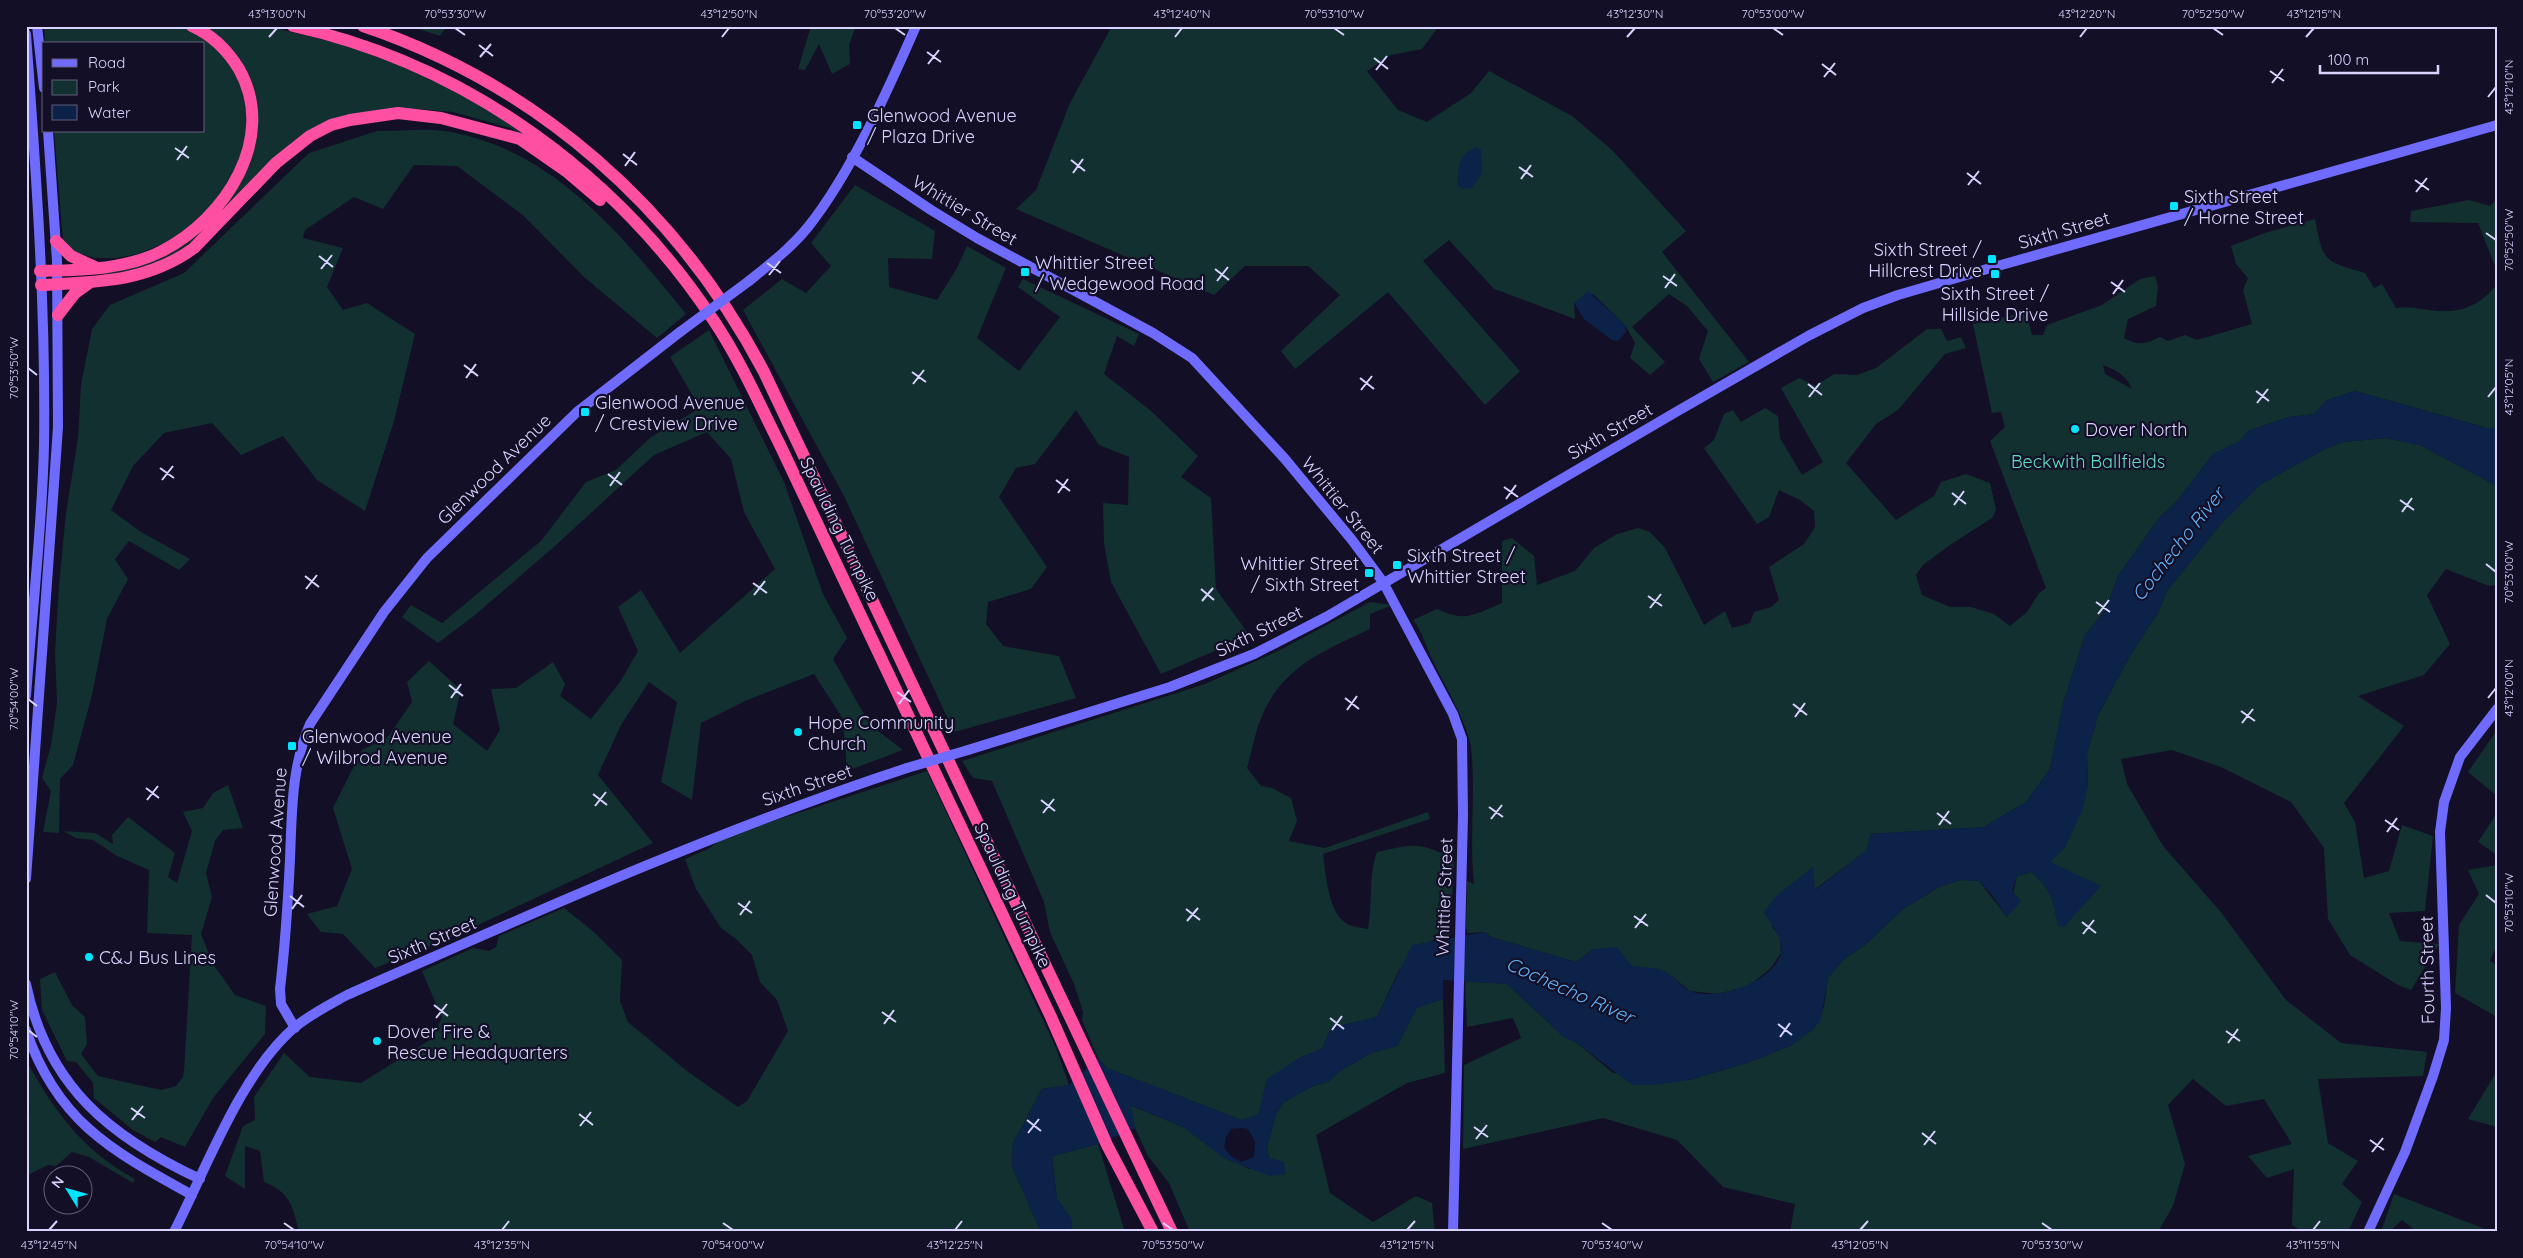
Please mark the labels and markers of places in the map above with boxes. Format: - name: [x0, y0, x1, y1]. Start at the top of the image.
- place label: Glenwood Avenue / Plaza Drive: [867, 104, 1017, 148]
- marker: Glenwood Avenue / Plaza Drive: [851, 119, 863, 131]
- place label: Sixth Street / Horne Street: [2184, 185, 2304, 229]
- marker: Sixth Street / Horne Street: [2168, 200, 2180, 212]
- place label: Sixth Street / Hillcrest Drive: [1868, 238, 1983, 282]
- place label: Whittier Street / Wedgewood Road: [1035, 251, 1204, 295]
- marker: Sixth Street / Hillcrest Drive: [1986, 253, 1998, 265]
- marker: Whittier Street / Wedgewood Road: [1019, 266, 1031, 278]
- marker: Sixth Street / Hillside Drive: [1989, 268, 2001, 280]
- place label: Sixth Street / Hillside Drive: [1941, 282, 2050, 326]
- place label: Glenwood Avenue / Crestview Drive: [595, 391, 745, 435]
- marker: Glenwood Avenue / Crestview Drive: [579, 406, 591, 418]
- place label: Dover North: [2085, 418, 2188, 441]
- marker: Dover North: [2069, 423, 2081, 435]
- place label: Sixth Street / Whittier Street: [1407, 544, 1526, 588]
- place label: Whittier Street / Sixth Street: [1240, 552, 1359, 596]
- marker: Sixth Street / Whittier Street: [1391, 559, 1403, 571]
- marker: Whittier Street / Sixth Street: [1363, 567, 1375, 579]
- place label: Hope Community Church: [808, 711, 954, 755]
- place label: Glenwood Avenue / Wilbrod Avenue: [302, 725, 452, 769]
- marker: Hope Community Church: [792, 726, 804, 738]
- marker: Glenwood Avenue / Wilbrod Avenue: [286, 740, 298, 752]
- place label: C&J Bus Lines: [99, 946, 216, 969]
- marker: C&J Bus Lines: [83, 951, 95, 963]
- place label: Dover Fire & Rescue Headquarters: [387, 1020, 568, 1064]
- marker: Dover Fire & Rescue Headquarters: [371, 1035, 383, 1047]

